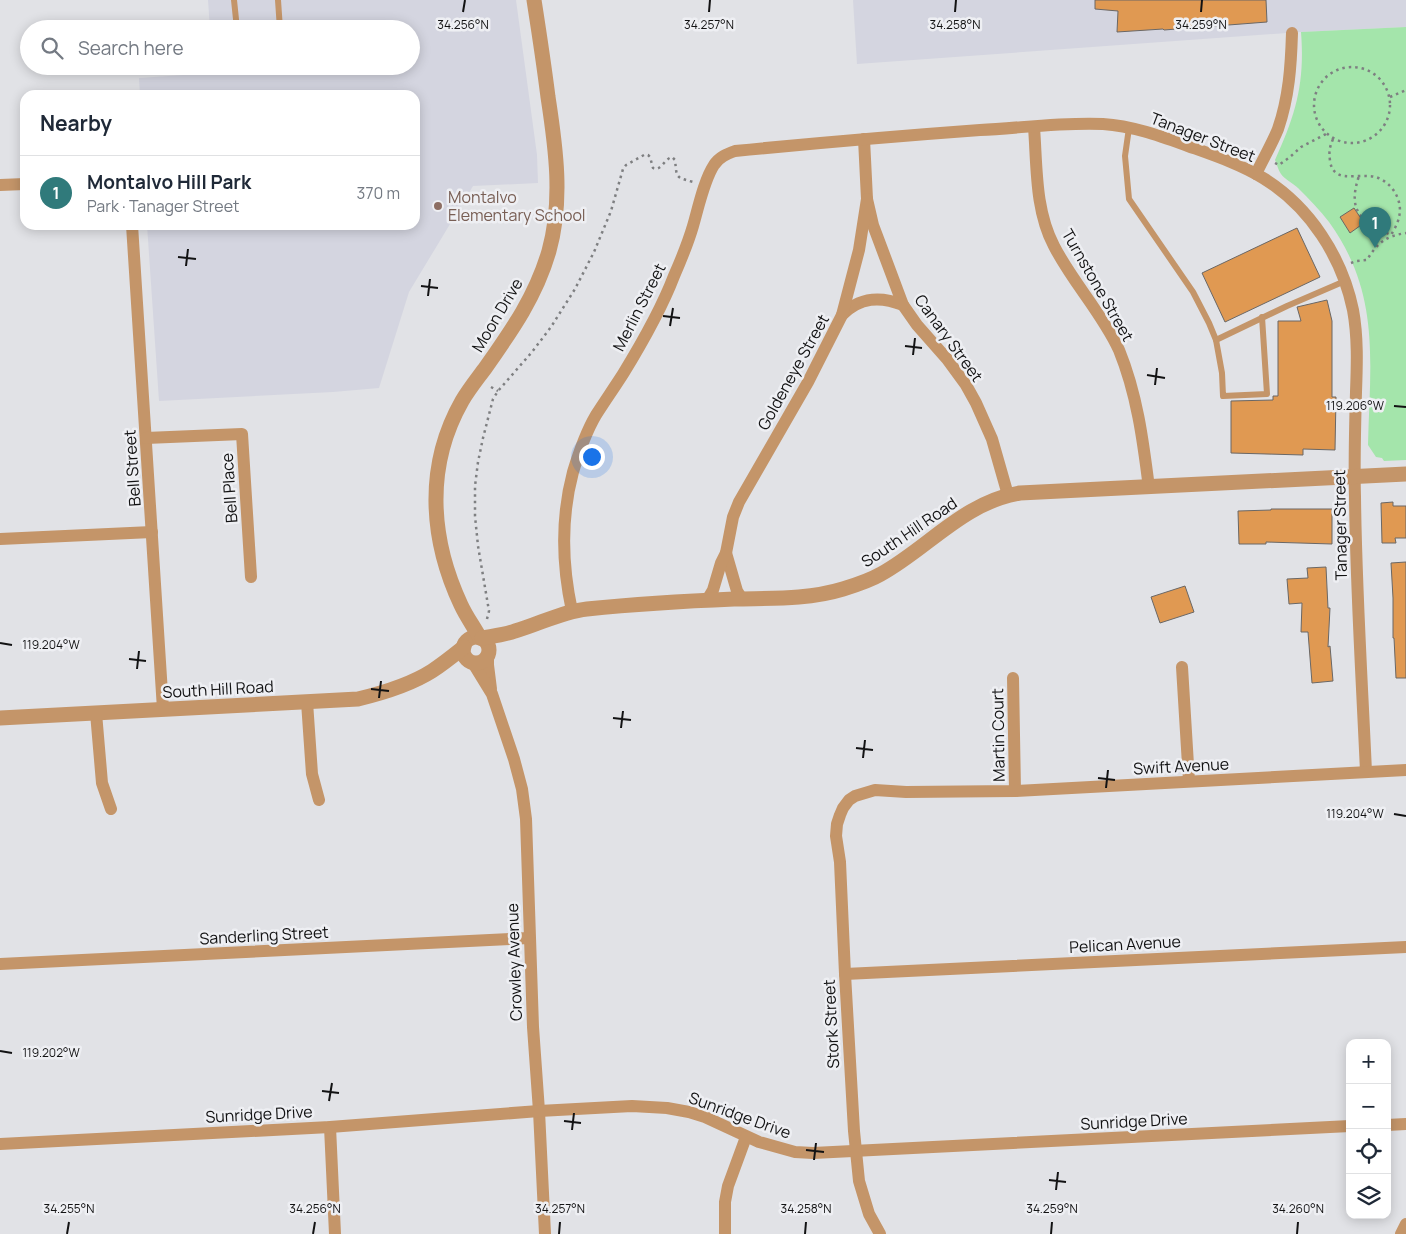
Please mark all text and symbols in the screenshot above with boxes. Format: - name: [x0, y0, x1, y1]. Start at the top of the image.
- text: 34.256°N: [437, 16, 489, 33]
- text: 34.257°N: [684, 16, 734, 33]
- text: 34.258°N: [930, 16, 980, 33]
- text: 34.259°N: [1175, 16, 1227, 33]
- search box: [20, 20, 420, 75]
- icon: search: [38, 34, 66, 62]
- text: Search here: [78, 35, 184, 61]
- street label: Tanager Street: [1147, 107, 1259, 167]
- text: Nearby: [40, 109, 112, 137]
- text: Montalvo Hill Park: [87, 169, 251, 195]
- text: 1: [52, 182, 60, 204]
- text: 370 m: [357, 182, 400, 204]
- place label: Montalvo Elementary School: [448, 186, 586, 226]
- text: Park · Tanager Street: [87, 195, 239, 217]
- marker: Montalvo Elementary School: [432, 200, 444, 212]
- pin: 1: [1359, 207, 1391, 248]
- street label: Turnstone Street: [1057, 225, 1139, 345]
- street label: Merlin Street: [607, 259, 671, 355]
- street label: Moon Drive: [466, 274, 528, 356]
- street label: Canary Street: [910, 290, 988, 386]
- street label: Goldeneye Street: [752, 310, 834, 434]
- text: 119.206°W: [1326, 397, 1385, 414]
- street label: Bell Street: [118, 429, 146, 507]
- your location: [579, 444, 605, 470]
- street label: Bell Place: [216, 452, 242, 524]
- street label: Tanager Street: [1328, 470, 1352, 580]
- street label: South Hill Road: [857, 492, 961, 572]
- text: 119.204°W: [22, 636, 81, 653]
- street label: South Hill Road: [162, 675, 274, 703]
- street label: Martin Court: [986, 688, 1010, 782]
- street label: Swift Avenue: [1133, 753, 1229, 779]
- text: 119.204°W: [1326, 805, 1385, 822]
- street label: Crowley Avenue: [501, 903, 527, 1021]
- street label: Sanderling Street: [199, 921, 329, 949]
- street label: Pelican Avenue: [1069, 930, 1181, 958]
- street label: Stork Street: [818, 979, 844, 1069]
- map controls: [1346, 1039, 1391, 1219]
- button: +: [1346, 1039, 1391, 1084]
- text: 119.202°W: [22, 1044, 80, 1061]
- button: −: [1346, 1084, 1391, 1129]
- street label: Sunridge Drive: [686, 1086, 794, 1144]
- street label: Sunridge Drive: [205, 1100, 313, 1128]
- street label: Sunridge Drive: [1080, 1107, 1188, 1135]
- button: locate: [1346, 1129, 1391, 1174]
- button: layers: [1346, 1174, 1391, 1219]
- text: 34.255°N: [44, 1200, 94, 1217]
- text: 34.256°N: [289, 1200, 341, 1217]
- text: 34.257°N: [535, 1200, 585, 1217]
- text: 34.258°N: [781, 1200, 831, 1217]
- text: 34.259°N: [1026, 1200, 1078, 1217]
- text: 34.260°N: [1272, 1200, 1324, 1217]

